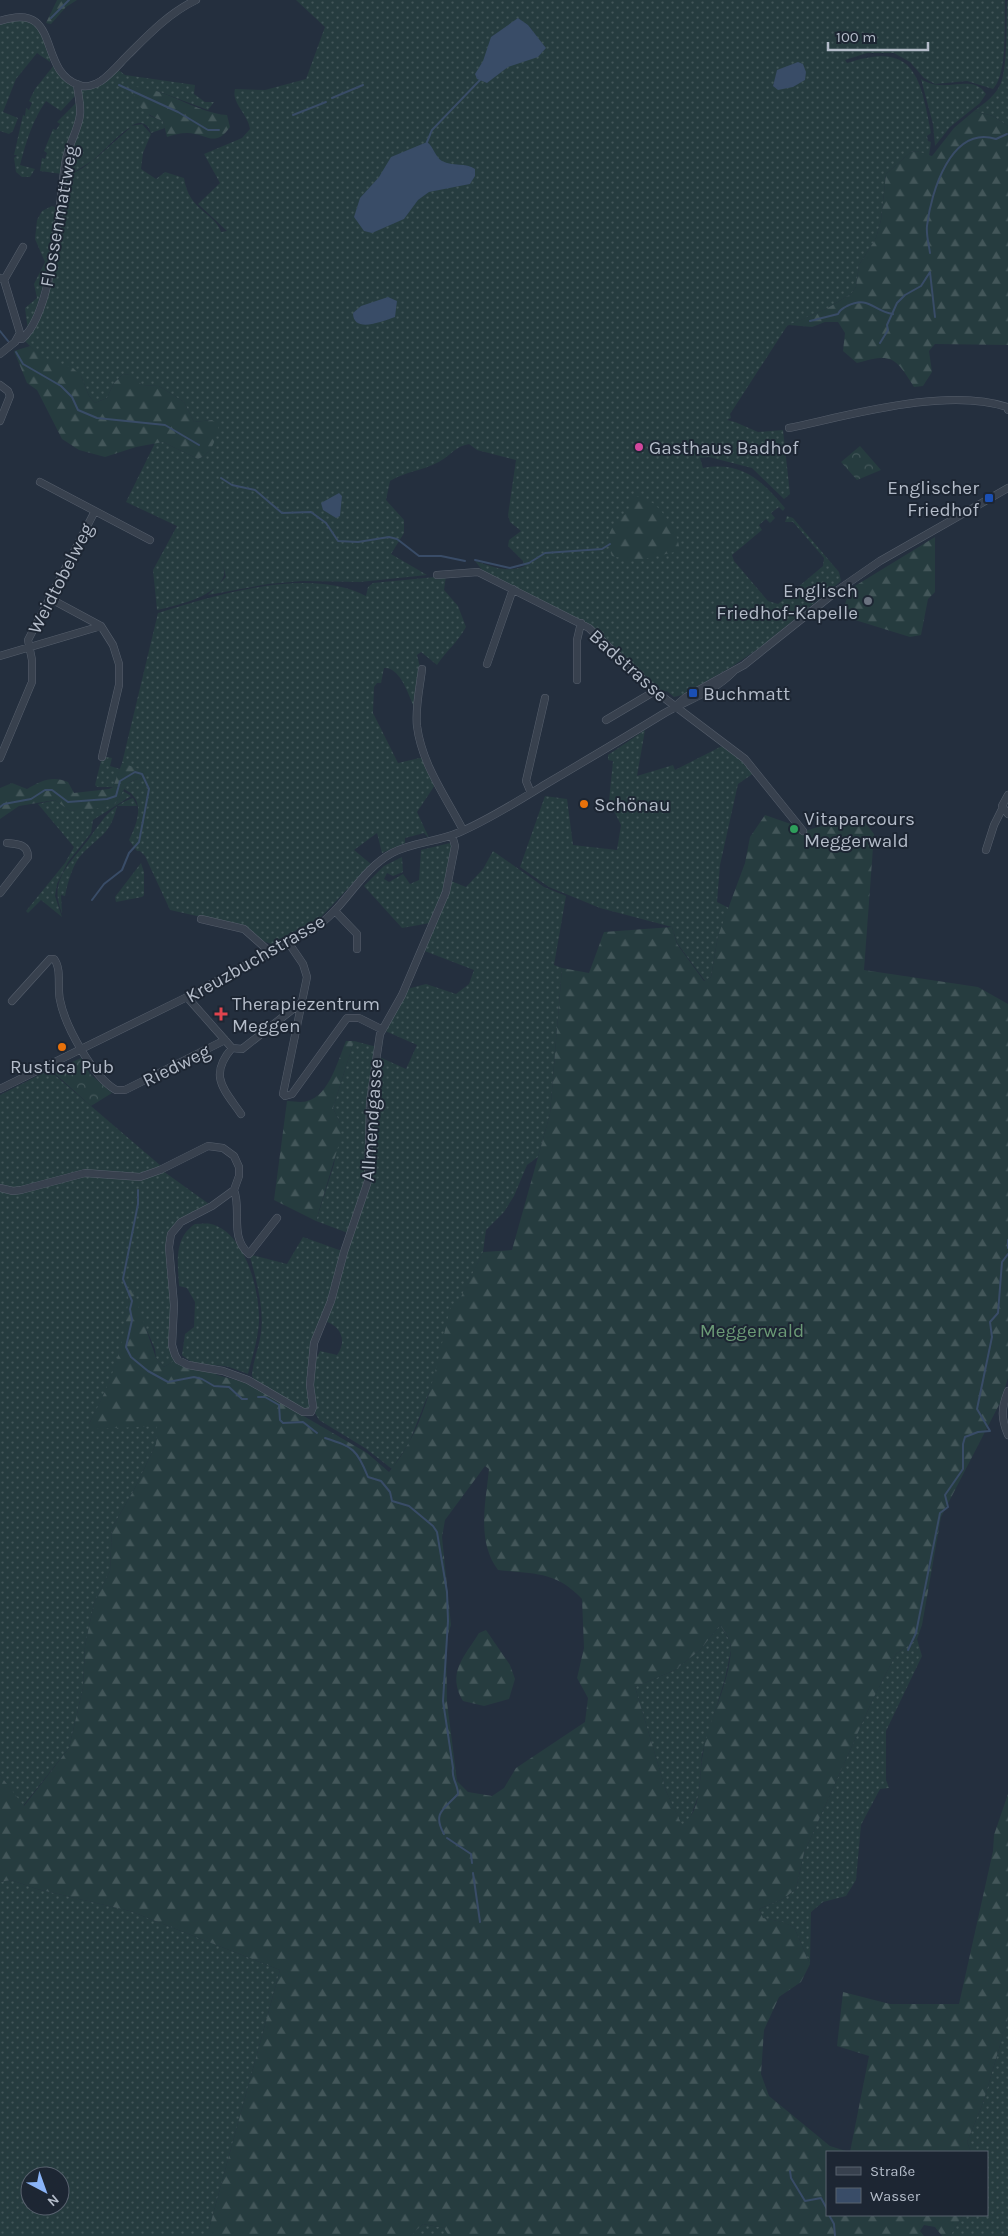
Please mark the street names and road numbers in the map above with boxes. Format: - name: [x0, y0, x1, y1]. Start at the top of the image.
- street label: Flossenmattweg: [36, 143, 82, 289]
- street label: Weidtobelweg: [24, 519, 98, 637]
- street label: Badstrasse: [585, 625, 672, 707]
- street label: Kreuzbuchstrasse: [182, 910, 329, 1008]
- street label: Riedweg: [139, 1040, 214, 1092]
- street label: Allmendgasse: [357, 1058, 387, 1182]

